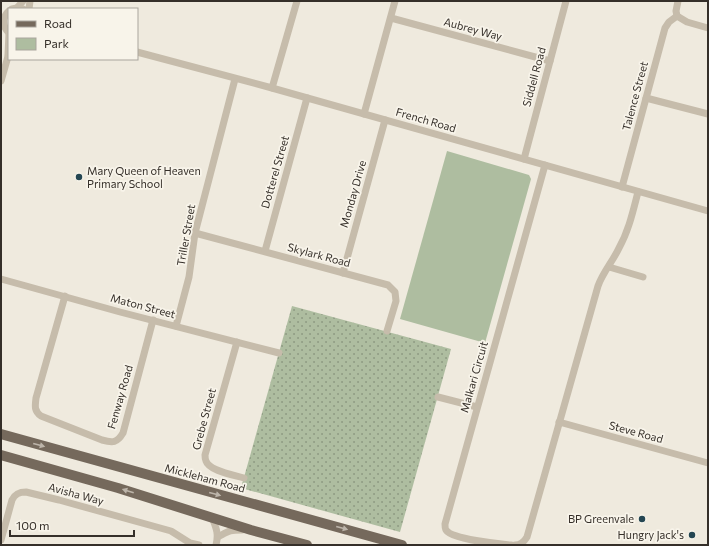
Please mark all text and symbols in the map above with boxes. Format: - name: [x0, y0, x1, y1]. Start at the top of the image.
- legend: [8, 8, 138, 60]
- street label: Aubrey Way: [443, 15, 504, 43]
- text: Road: [44, 16, 72, 30]
- text: Park: [44, 36, 70, 50]
- street label: Siddell Road: [519, 46, 548, 108]
- street label: Talence Street: [619, 59, 650, 132]
- street label: French Road: [395, 105, 458, 134]
- street label: Dotterel Street: [258, 133, 291, 210]
- street label: Monday Drive: [337, 158, 368, 229]
- place label: Mary Queen of Heaven Primary School: [87, 164, 201, 190]
- marker: Mary Queen of Heaven Primary School: [74, 172, 84, 182]
- street label: Triller Street: [174, 203, 197, 267]
- street label: Skylark Road: [286, 240, 352, 269]
- street label: Maton Street: [109, 291, 177, 321]
- street label: Malkari Circuit: [457, 339, 490, 414]
- street label: Fenway Road: [104, 363, 135, 430]
- street label: Grebe Street: [189, 386, 218, 451]
- street label: Steve Road: [608, 418, 665, 445]
- one-way arrow: [33, 442, 45, 448]
- street label: Mickleham Road: [163, 461, 247, 495]
- street label: Avisha Way: [47, 480, 106, 507]
- one-way arrow: [121, 488, 133, 494]
- one-way arrow: [209, 491, 221, 497]
- scale bar: [10, 512, 134, 538]
- place label: BP Greenvale: [568, 512, 634, 525]
- marker: BP Greenvale: [637, 514, 647, 524]
- text: 100 m: [16, 518, 50, 532]
- one-way arrow: [336, 525, 348, 531]
- place label: Hungry Jack's: [618, 528, 684, 542]
- marker: Hungry Jack's: [687, 530, 697, 540]

